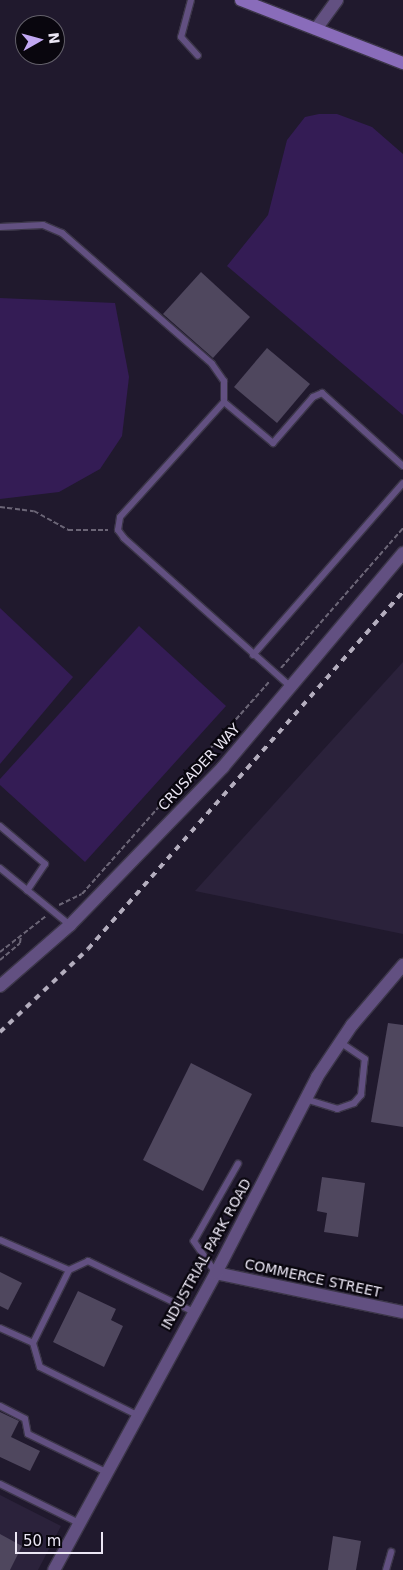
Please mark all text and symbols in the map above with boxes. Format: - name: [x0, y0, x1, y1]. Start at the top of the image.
- north arrow: [15, 15, 65, 65]
- text: N: [45, 32, 63, 45]
- street label: CRUSADER WAY: [155, 720, 243, 814]
- street label: INDUSTRIAL PARK ROAD: [157, 1176, 255, 1332]
- street label: COMMERCE STREET: [243, 1255, 383, 1301]
- scale bar: [18, 1522, 105, 1554]
- text: 50 m: [23, 1532, 61, 1550]

